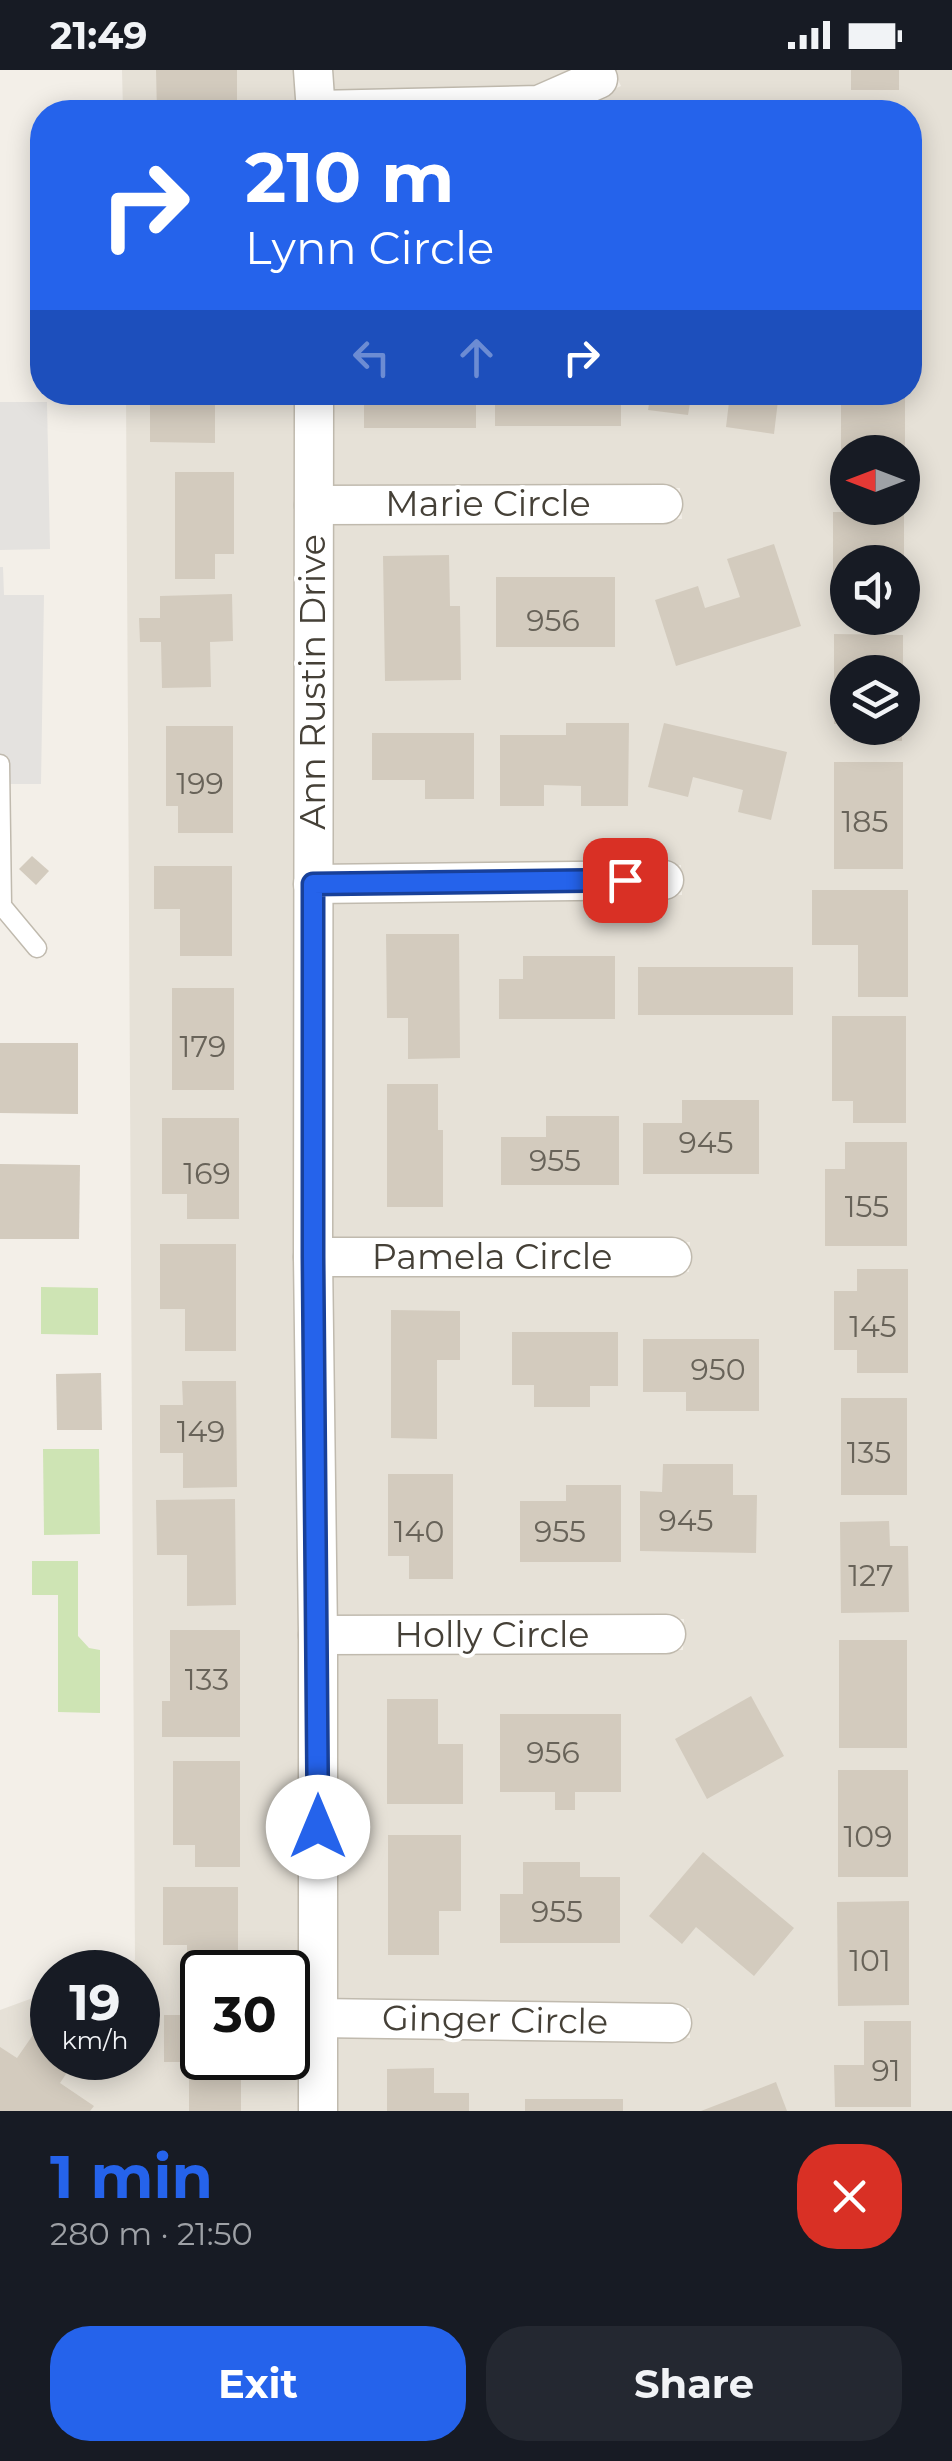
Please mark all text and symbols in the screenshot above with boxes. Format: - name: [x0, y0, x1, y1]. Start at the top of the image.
- text: 21:49: [50, 12, 148, 59]
- text: 210 m: [245, 134, 455, 220]
- icon: right: [80, 140, 210, 270]
- text: Lynn Circle: [245, 220, 494, 275]
- icon: left: [344, 330, 399, 385]
- icon: ahead: [449, 330, 504, 385]
- icon: right: [554, 330, 609, 385]
- north arrow: [830, 435, 920, 525]
- map controls: [830, 435, 920, 745]
- street label: Marie Circle: [385, 482, 591, 525]
- street label: Ann Rustin Drive: [291, 534, 334, 830]
- button: sound: [830, 545, 920, 635]
- house number: 956: [526, 602, 580, 639]
- button: layers: [830, 655, 920, 745]
- house number: 199: [176, 765, 224, 802]
- house number: 185: [842, 803, 888, 840]
- pin: [583, 838, 668, 923]
- icon: arrive: [598, 853, 653, 908]
- house number: 179: [180, 1028, 226, 1065]
- house number: 945: [678, 1124, 734, 1161]
- house number: 955: [529, 1142, 581, 1179]
- house number: 169: [183, 1155, 231, 1192]
- house number: 155: [845, 1188, 889, 1225]
- street label: Pamela Circle: [372, 1235, 612, 1278]
- house number: 145: [849, 1308, 897, 1345]
- house number: 950: [690, 1351, 746, 1388]
- house number: 149: [177, 1413, 225, 1450]
- house number: 135: [847, 1434, 891, 1471]
- house number: 945: [658, 1502, 714, 1539]
- house number: 140: [394, 1513, 444, 1550]
- house number: 955: [534, 1513, 586, 1550]
- house number: 127: [848, 1557, 894, 1594]
- street label: Holly Circle: [394, 1613, 590, 1656]
- house number: 133: [185, 1661, 229, 1698]
- house number: 956: [526, 1734, 580, 1771]
- position arrow: [266, 1775, 370, 1879]
- house number: 109: [844, 1818, 892, 1855]
- house number: 955: [531, 1893, 583, 1930]
- house number: 101: [849, 1942, 891, 1979]
- speed limit sign: 30: [180, 1950, 310, 2080]
- text: 19: [69, 1972, 121, 2033]
- street label: Ginger Circle: [382, 1996, 608, 2043]
- text: km/h: [62, 2025, 128, 2055]
- house number: 91: [871, 2052, 901, 2089]
- text: 1 min: [50, 2140, 213, 2213]
- button: close: [797, 2144, 902, 2249]
- text: 280 m · 21:50: [50, 2214, 253, 2253]
- button: Exit: [50, 2326, 466, 2441]
- button: Share: [486, 2326, 902, 2441]

